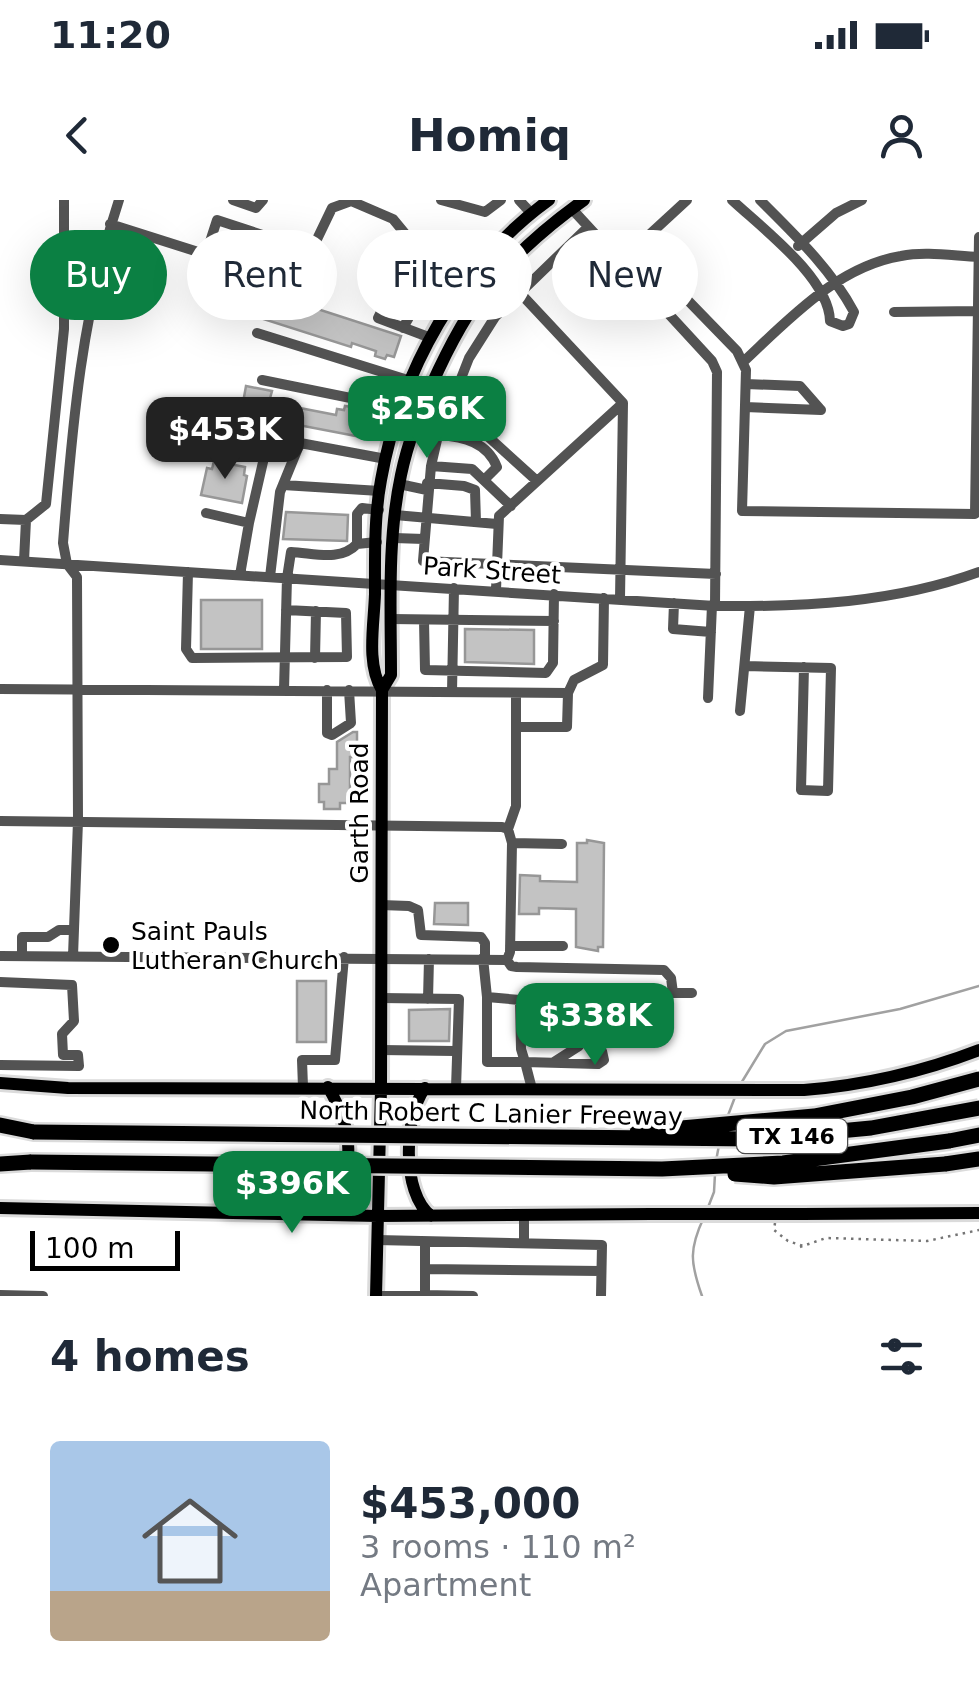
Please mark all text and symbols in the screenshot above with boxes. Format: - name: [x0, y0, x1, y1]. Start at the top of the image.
- text: 11:20: [50, 13, 171, 57]
- icon: back: [50, 108, 105, 163]
- icon: person: [874, 108, 929, 163]
- text: Homiq: [408, 109, 571, 162]
- chip: Buy: [30, 230, 167, 320]
- chip: Rent: [187, 230, 337, 320]
- chip: Filters: [357, 230, 532, 320]
- chip: New: [552, 230, 698, 320]
- pin: $256K: [357, 376, 497, 461]
- text: $256K: [370, 389, 484, 427]
- pin: $453K: [155, 397, 295, 482]
- text: $453K: [168, 410, 282, 448]
- street label: Park Street: [422, 551, 562, 590]
- street label: Garth Road: [345, 742, 374, 884]
- place label: Saint Pauls Lutheran Church: [131, 917, 339, 975]
- marker: Saint Pauls Lutheran Church: [100, 934, 122, 956]
- pin: $338K: [525, 983, 665, 1068]
- text: $338K: [538, 996, 652, 1034]
- street label: North Robert C Lanier Freeway: [299, 1096, 683, 1131]
- road number: TX 146: [737, 1119, 847, 1153]
- pin: $396K: [222, 1151, 362, 1236]
- text: $396K: [235, 1164, 349, 1202]
- scale bar: [30, 1226, 180, 1270]
- text: 100 m: [45, 1232, 135, 1265]
- icon: filters: [874, 1329, 929, 1384]
- text: 4 homes: [50, 1332, 250, 1381]
- text: $453,000: [360, 1479, 581, 1528]
- icon: home: [130, 1481, 250, 1601]
- text: 3 rooms · 110 m²: [360, 1528, 636, 1566]
- text: Apartment: [360, 1566, 531, 1604]

